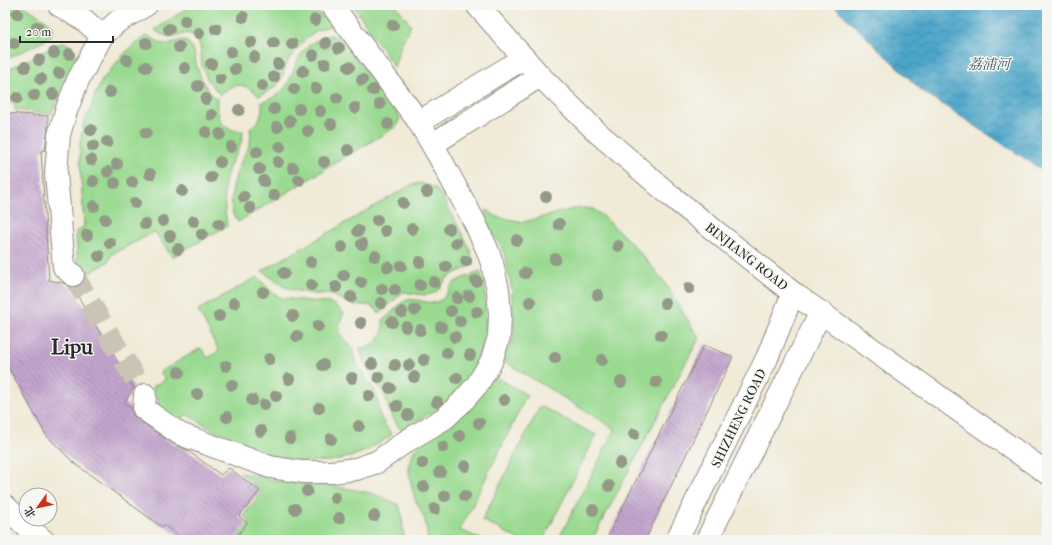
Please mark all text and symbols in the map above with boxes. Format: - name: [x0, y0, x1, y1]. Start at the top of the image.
- scale bar: [20, 18, 113, 44]
- text: 20 m: [26, 25, 51, 39]
- water label: 荔浦河: [968, 56, 1013, 73]
- street label: BINJIANG ROAD: [702, 219, 791, 293]
- district label: Lipu: [51, 335, 93, 359]
- street label: SHIZHENG ROAD: [708, 366, 769, 470]
- north arrow: [18, 487, 58, 527]
- text: 北: [22, 504, 38, 520]

